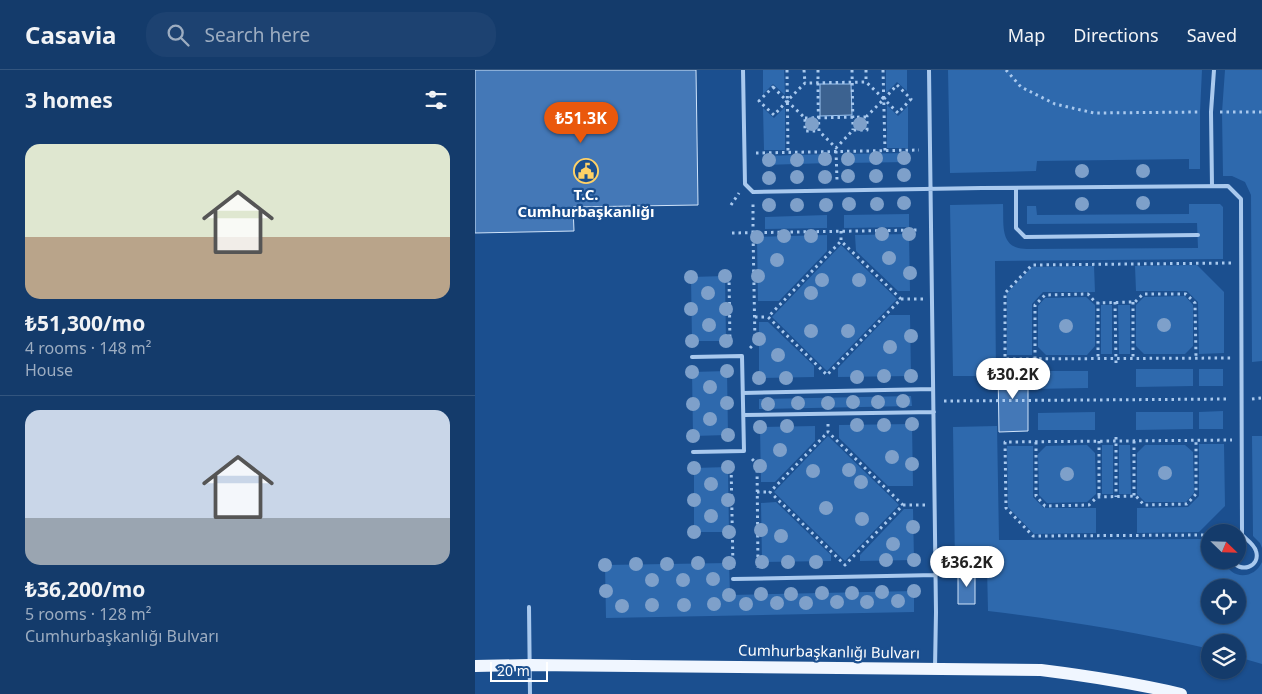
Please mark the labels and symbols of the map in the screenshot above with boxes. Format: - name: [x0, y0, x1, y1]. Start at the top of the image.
- pin: ₺51.3K: [540, 102, 622, 144]
- public building icon: T.C. Cumhurbaşkanlığı: [573, 158, 599, 184]
- place label: T.C. Cumhurbaşkanlığı: [517, 184, 655, 221]
- pin: ₺30.2K: [972, 358, 1054, 400]
- north arrow: [1201, 524, 1246, 569]
- pin: ₺36.2K: [926, 546, 1008, 588]
- street label: Cumhurbaşkanlığı Bulvarı: [738, 639, 920, 663]
- scale bar: [490, 659, 547, 682]

